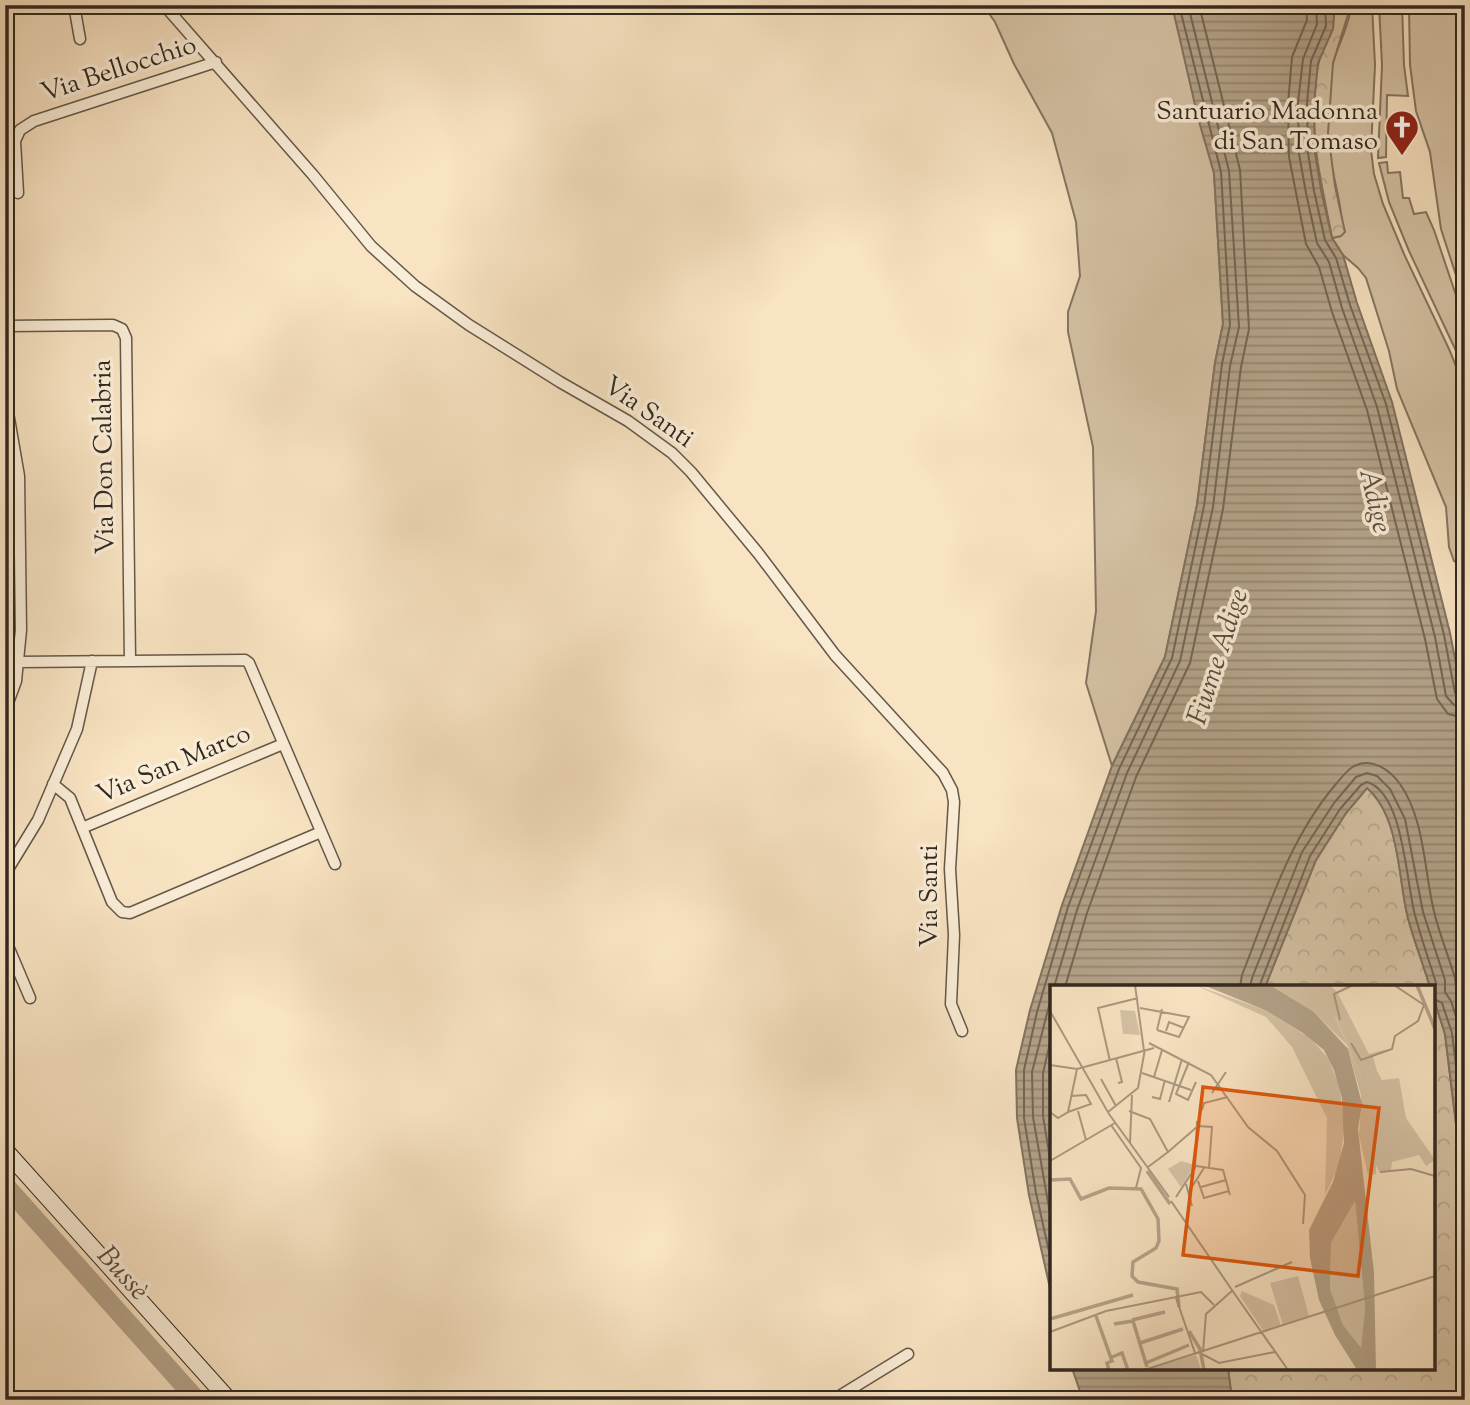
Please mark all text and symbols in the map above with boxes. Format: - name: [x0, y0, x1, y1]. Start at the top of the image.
- street label: Via Bellocchio: [37, 27, 201, 113]
- place label: Santuario Madonna di San Tomaso: [1156, 94, 1378, 161]
- church icon: Santuario Madonna di San Tomaso: [1383, 108, 1421, 157]
- street label: Via Don Calabria: [85, 359, 125, 555]
- street label: Via Santi: [595, 368, 701, 458]
- water label: Adige: [1347, 465, 1401, 537]
- water label: Fiume Adige: [1178, 584, 1260, 730]
- street label: Via San Marco: [91, 716, 257, 814]
- street label: Via Santi: [912, 844, 949, 948]
- inset map: [1050, 985, 1435, 1370]
- water label: Bussè: [87, 1238, 157, 1310]

